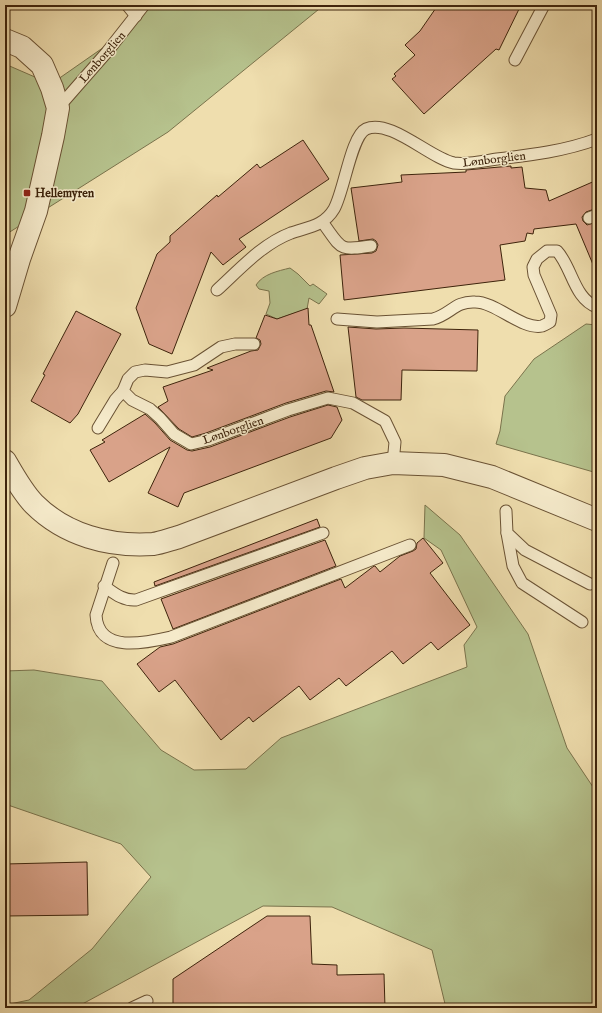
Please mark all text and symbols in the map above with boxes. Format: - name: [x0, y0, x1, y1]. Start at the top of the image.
- street label: Lønborglien: [76, 28, 129, 86]
- street label: Lønborglien: [462, 148, 527, 171]
- place label: Hellemyren: [35, 186, 95, 202]
- marker: Hellemyren: [22, 188, 32, 198]
- street label: Lønborglien: [201, 413, 266, 448]

